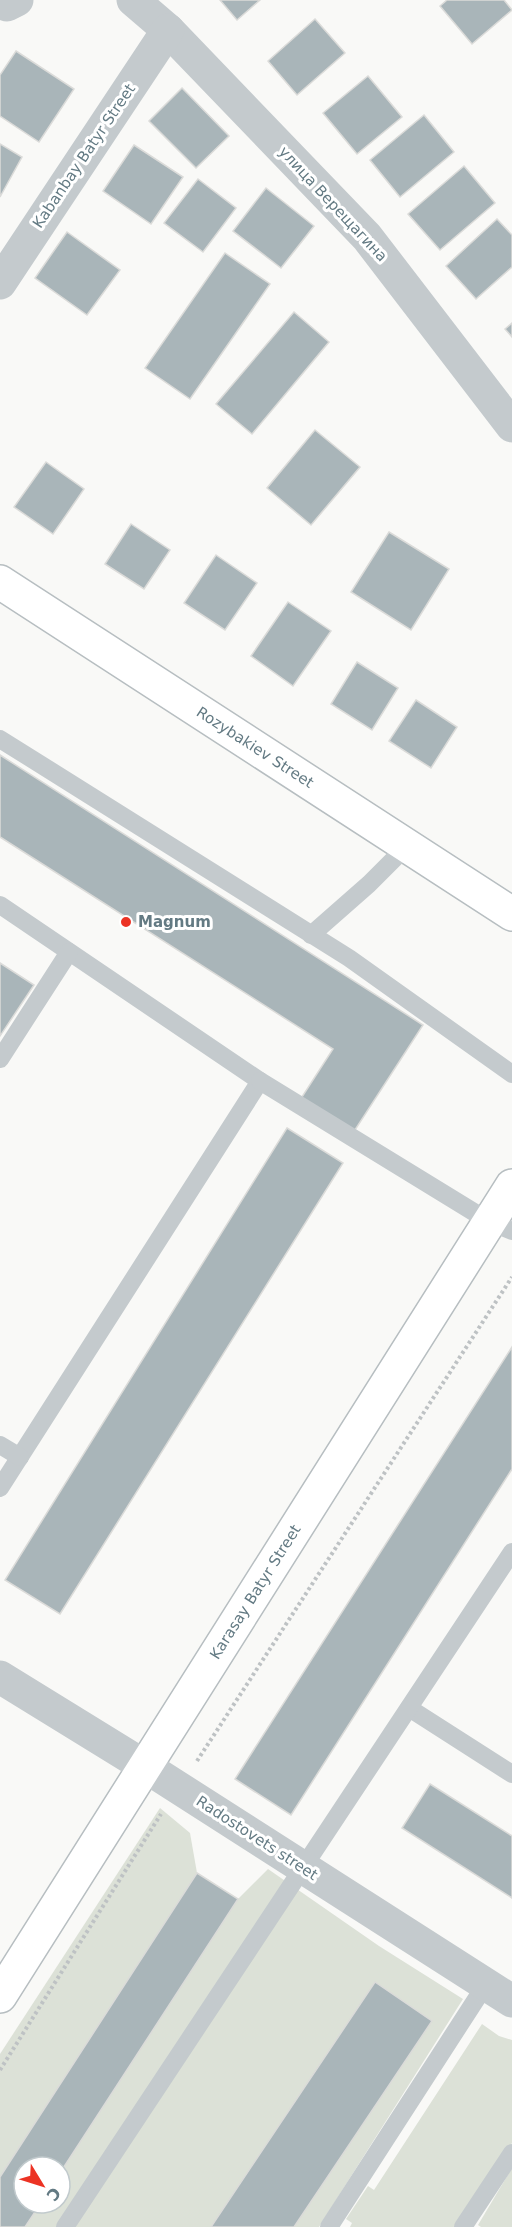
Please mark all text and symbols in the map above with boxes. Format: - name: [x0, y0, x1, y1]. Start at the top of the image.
- street label: Kabanbay Batyr Street: [29, 80, 139, 232]
- street label: улица Верещагина: [275, 143, 391, 265]
- street label: Rozybakiev Street: [193, 703, 317, 792]
- place label: Magnum: [138, 913, 211, 931]
- marker: Magnum: [119, 915, 133, 929]
- street label: Karasay Batyr Street: [206, 1521, 305, 1663]
- street label: Radostovets street: [193, 1792, 321, 1884]
- north arrow: [12, 2155, 72, 2215]
- text: С: [42, 2183, 65, 2204]

